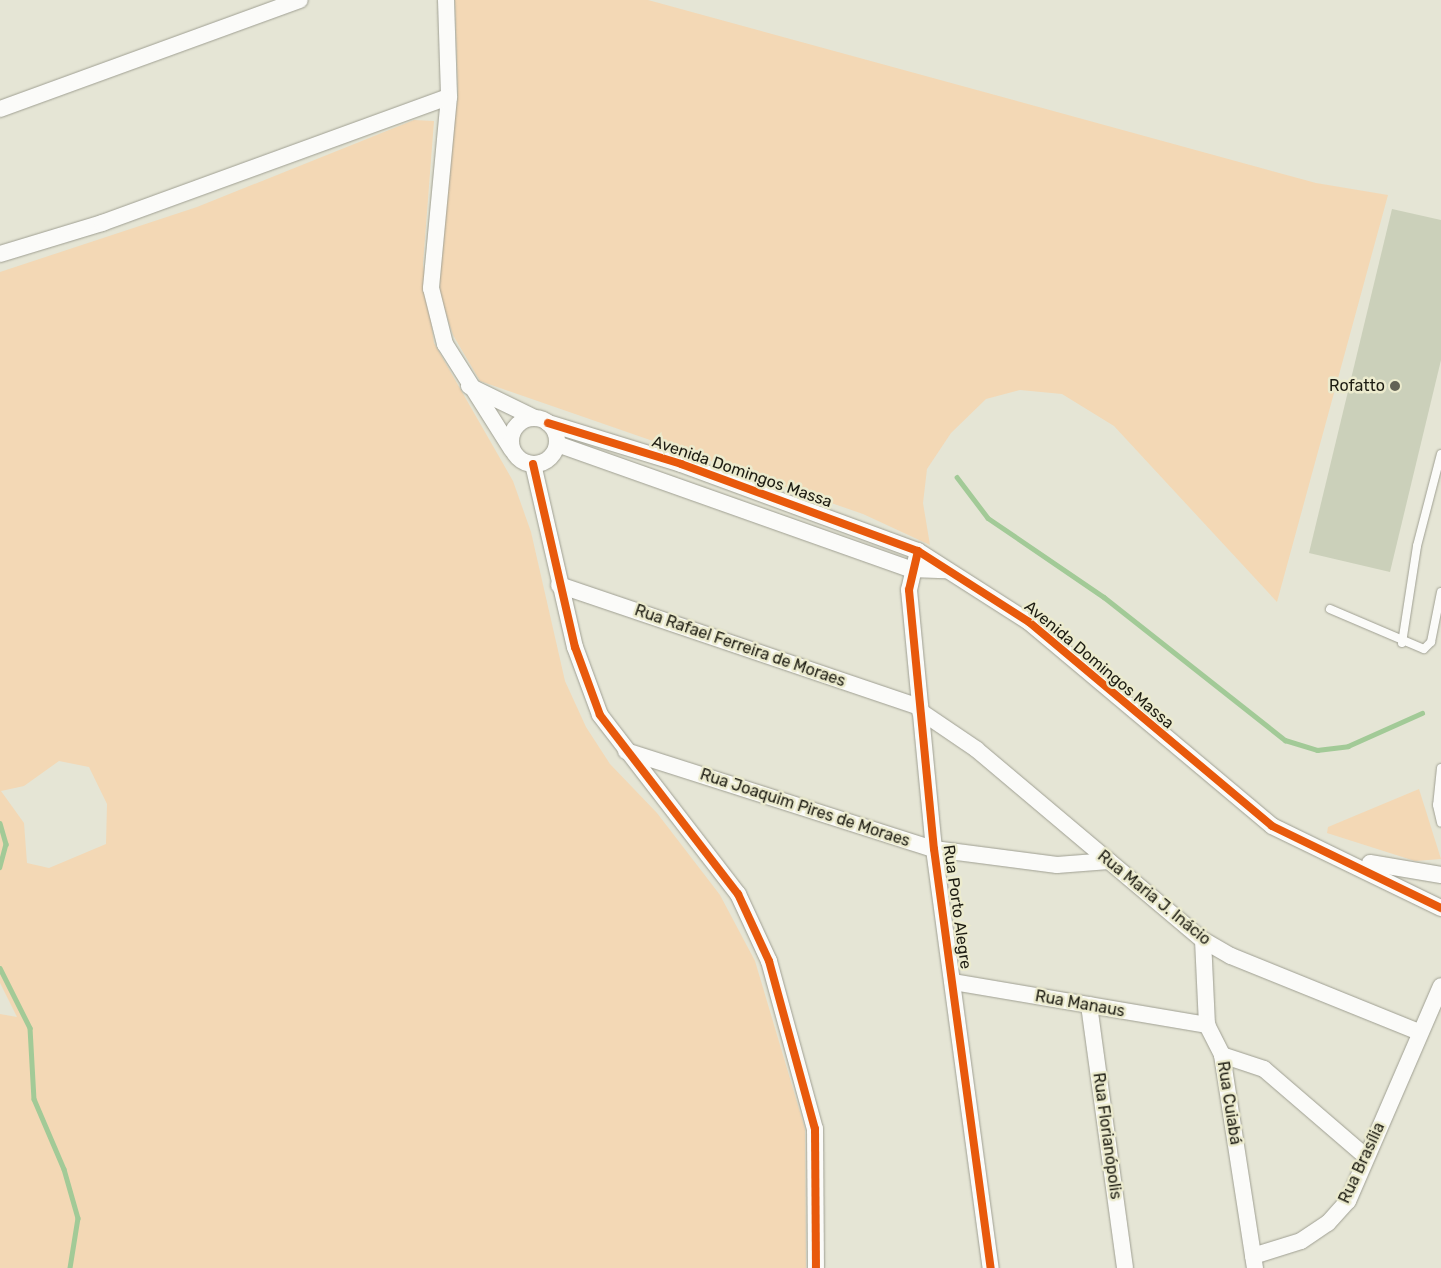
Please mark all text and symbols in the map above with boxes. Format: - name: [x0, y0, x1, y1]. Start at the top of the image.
- place label: Rofatto: [1329, 376, 1385, 396]
- marker: Rofatto: [1389, 380, 1401, 392]
- street label: Avenida Domingos Massa: [649, 432, 835, 512]
- street label: Avenida Domingos Massa: [1020, 597, 1178, 733]
- street label: Rua Rafael Ferreira de Moraes: [632, 601, 848, 691]
- street label: Rua Joaquim Pires de Moraes: [698, 765, 912, 851]
- street label: Rua Porto Alegre: [939, 843, 975, 971]
- street label: Rua Maria J. Inácio: [1094, 847, 1214, 949]
- street label: Rua Manaus: [1034, 987, 1126, 1021]
- street label: Rua Cuiabá: [1213, 1060, 1245, 1146]
- street label: Rua Florianópolis: [1089, 1071, 1125, 1201]
- street label: Rua Brasília: [1335, 1120, 1389, 1206]

